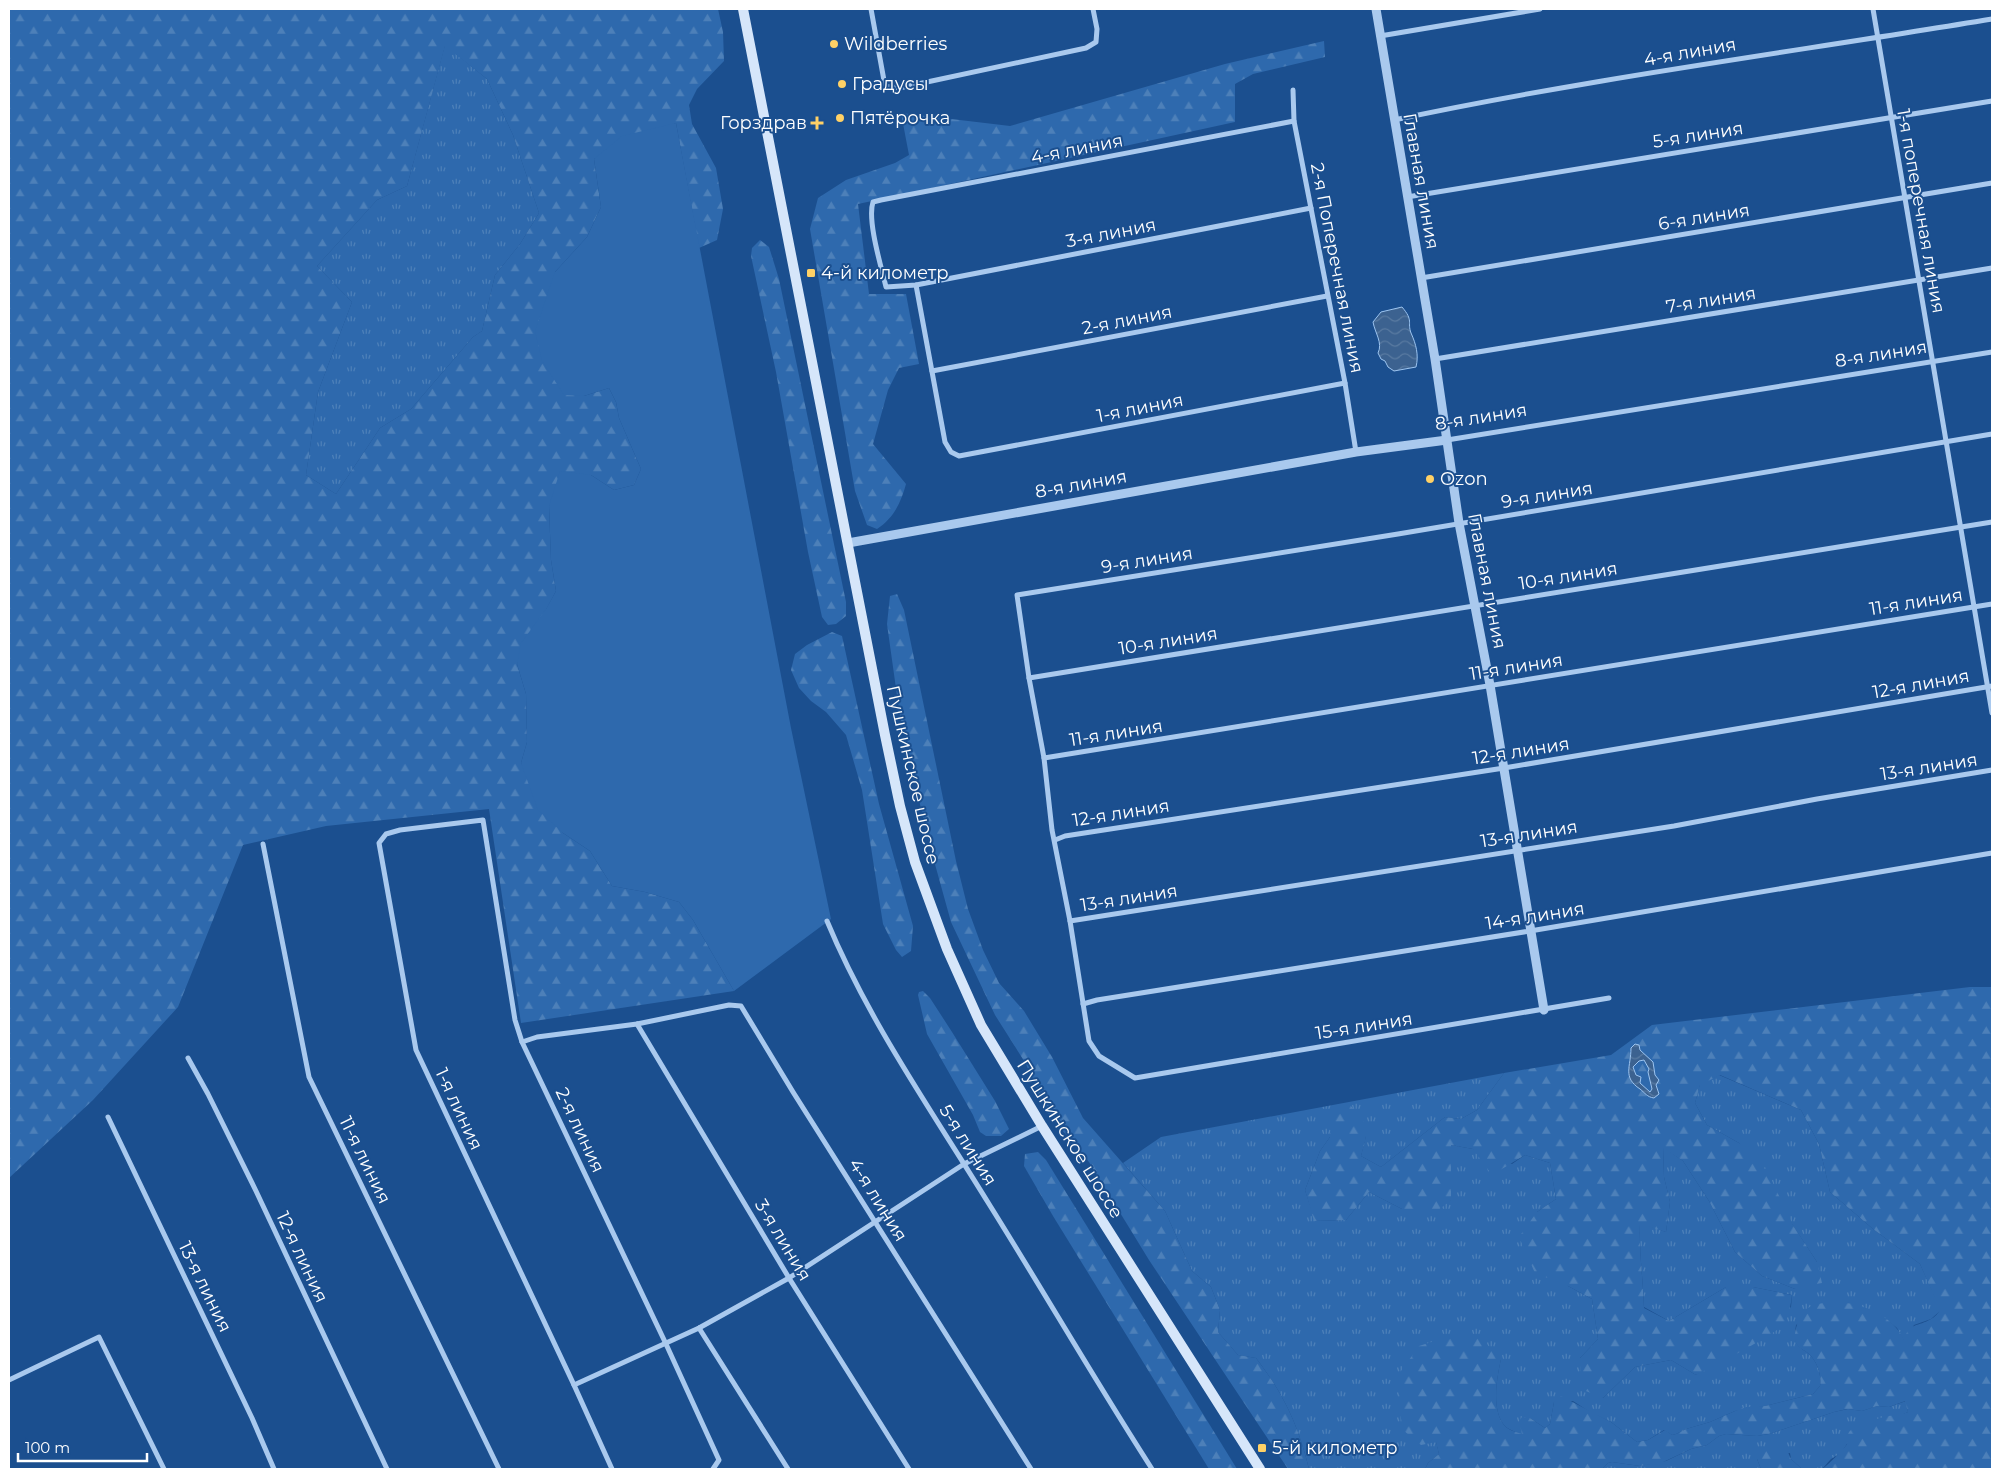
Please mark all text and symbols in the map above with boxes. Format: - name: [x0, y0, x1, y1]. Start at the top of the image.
- place label: Wildberries: [844, 33, 948, 55]
- street label: 4-я линия: [1642, 33, 1738, 71]
- marker: Wildberries: [828, 38, 840, 50]
- place label: Градусы: [852, 73, 929, 95]
- marker: Градусы: [836, 78, 848, 90]
- place label: Пятёрочка: [850, 107, 950, 129]
- street label: 1-я поперечная линия: [1892, 107, 1950, 315]
- street label: Главная линия: [1398, 111, 1444, 251]
- place label: Горздрав: [720, 112, 807, 134]
- marker: Пятёрочка: [834, 112, 846, 124]
- marker: Горздрав: [811, 117, 823, 129]
- street label: 5-я линия: [1651, 117, 1745, 153]
- street label: 4-я линия: [1029, 129, 1125, 169]
- street label: 2-я Поперечная линия: [1306, 161, 1368, 375]
- street label: 6-я линия: [1657, 199, 1751, 235]
- street label: 3-я линия: [1064, 213, 1158, 253]
- place label: 4-й километр: [821, 262, 949, 284]
- marker: 4-й километр: [805, 267, 817, 279]
- street label: 7-я линия: [1664, 282, 1758, 318]
- street label: 2-я линия: [1080, 300, 1174, 340]
- street label: 8-я линия: [1833, 336, 1929, 372]
- street label: 1-я линия: [1095, 389, 1185, 427]
- street label: 8-я линия: [1433, 399, 1529, 435]
- street label: 8-я линия: [1033, 465, 1129, 503]
- place label: Ozon: [1440, 468, 1488, 490]
- marker: Ozon: [1424, 473, 1436, 485]
- street label: 9-я линия: [1500, 477, 1594, 513]
- street label: Главная линия: [1463, 511, 1511, 651]
- street label: 9-я линия: [1100, 542, 1194, 578]
- street label: 10-я линия: [1517, 557, 1619, 595]
- street label: 11-я линия: [1868, 584, 1964, 620]
- street label: 10-я линия: [1117, 622, 1219, 660]
- street label: 11-я линия: [1468, 649, 1564, 685]
- street label: 12-я линия: [1871, 665, 1971, 703]
- street label: Пушкинское шоссе: [882, 683, 944, 867]
- street label: 11-я линия: [1068, 715, 1164, 751]
- street label: 12-я линия: [1471, 732, 1571, 770]
- street label: 13-я линия: [1879, 748, 1979, 786]
- street label: 12-я линия: [1071, 794, 1171, 832]
- street label: 13-я линия: [1479, 815, 1579, 853]
- street label: 13-я линия: [1079, 879, 1179, 917]
- street label: 14-я линия: [1484, 897, 1586, 935]
- street label: 15-я линия: [1314, 1007, 1414, 1045]
- street label: Пушкинское шоссе: [1012, 1055, 1128, 1223]
- street label: 1-я линия: [430, 1065, 488, 1153]
- street label: 2-я линия: [551, 1084, 609, 1176]
- street label: 5-я линия: [934, 1100, 1002, 1190]
- street label: 11-я линия: [334, 1113, 396, 1207]
- street label: 4-я линия: [844, 1155, 912, 1245]
- street label: 3-я линия: [750, 1195, 816, 1285]
- street label: 12-я линия: [271, 1208, 333, 1306]
- street label: 13-я линия: [174, 1238, 236, 1336]
- scale bar: [18, 1430, 146, 1462]
- place label: 5-й километр: [1272, 1437, 1398, 1459]
- text: 100 m: [25, 1438, 70, 1457]
- marker: 5-й километр: [1256, 1442, 1268, 1454]

